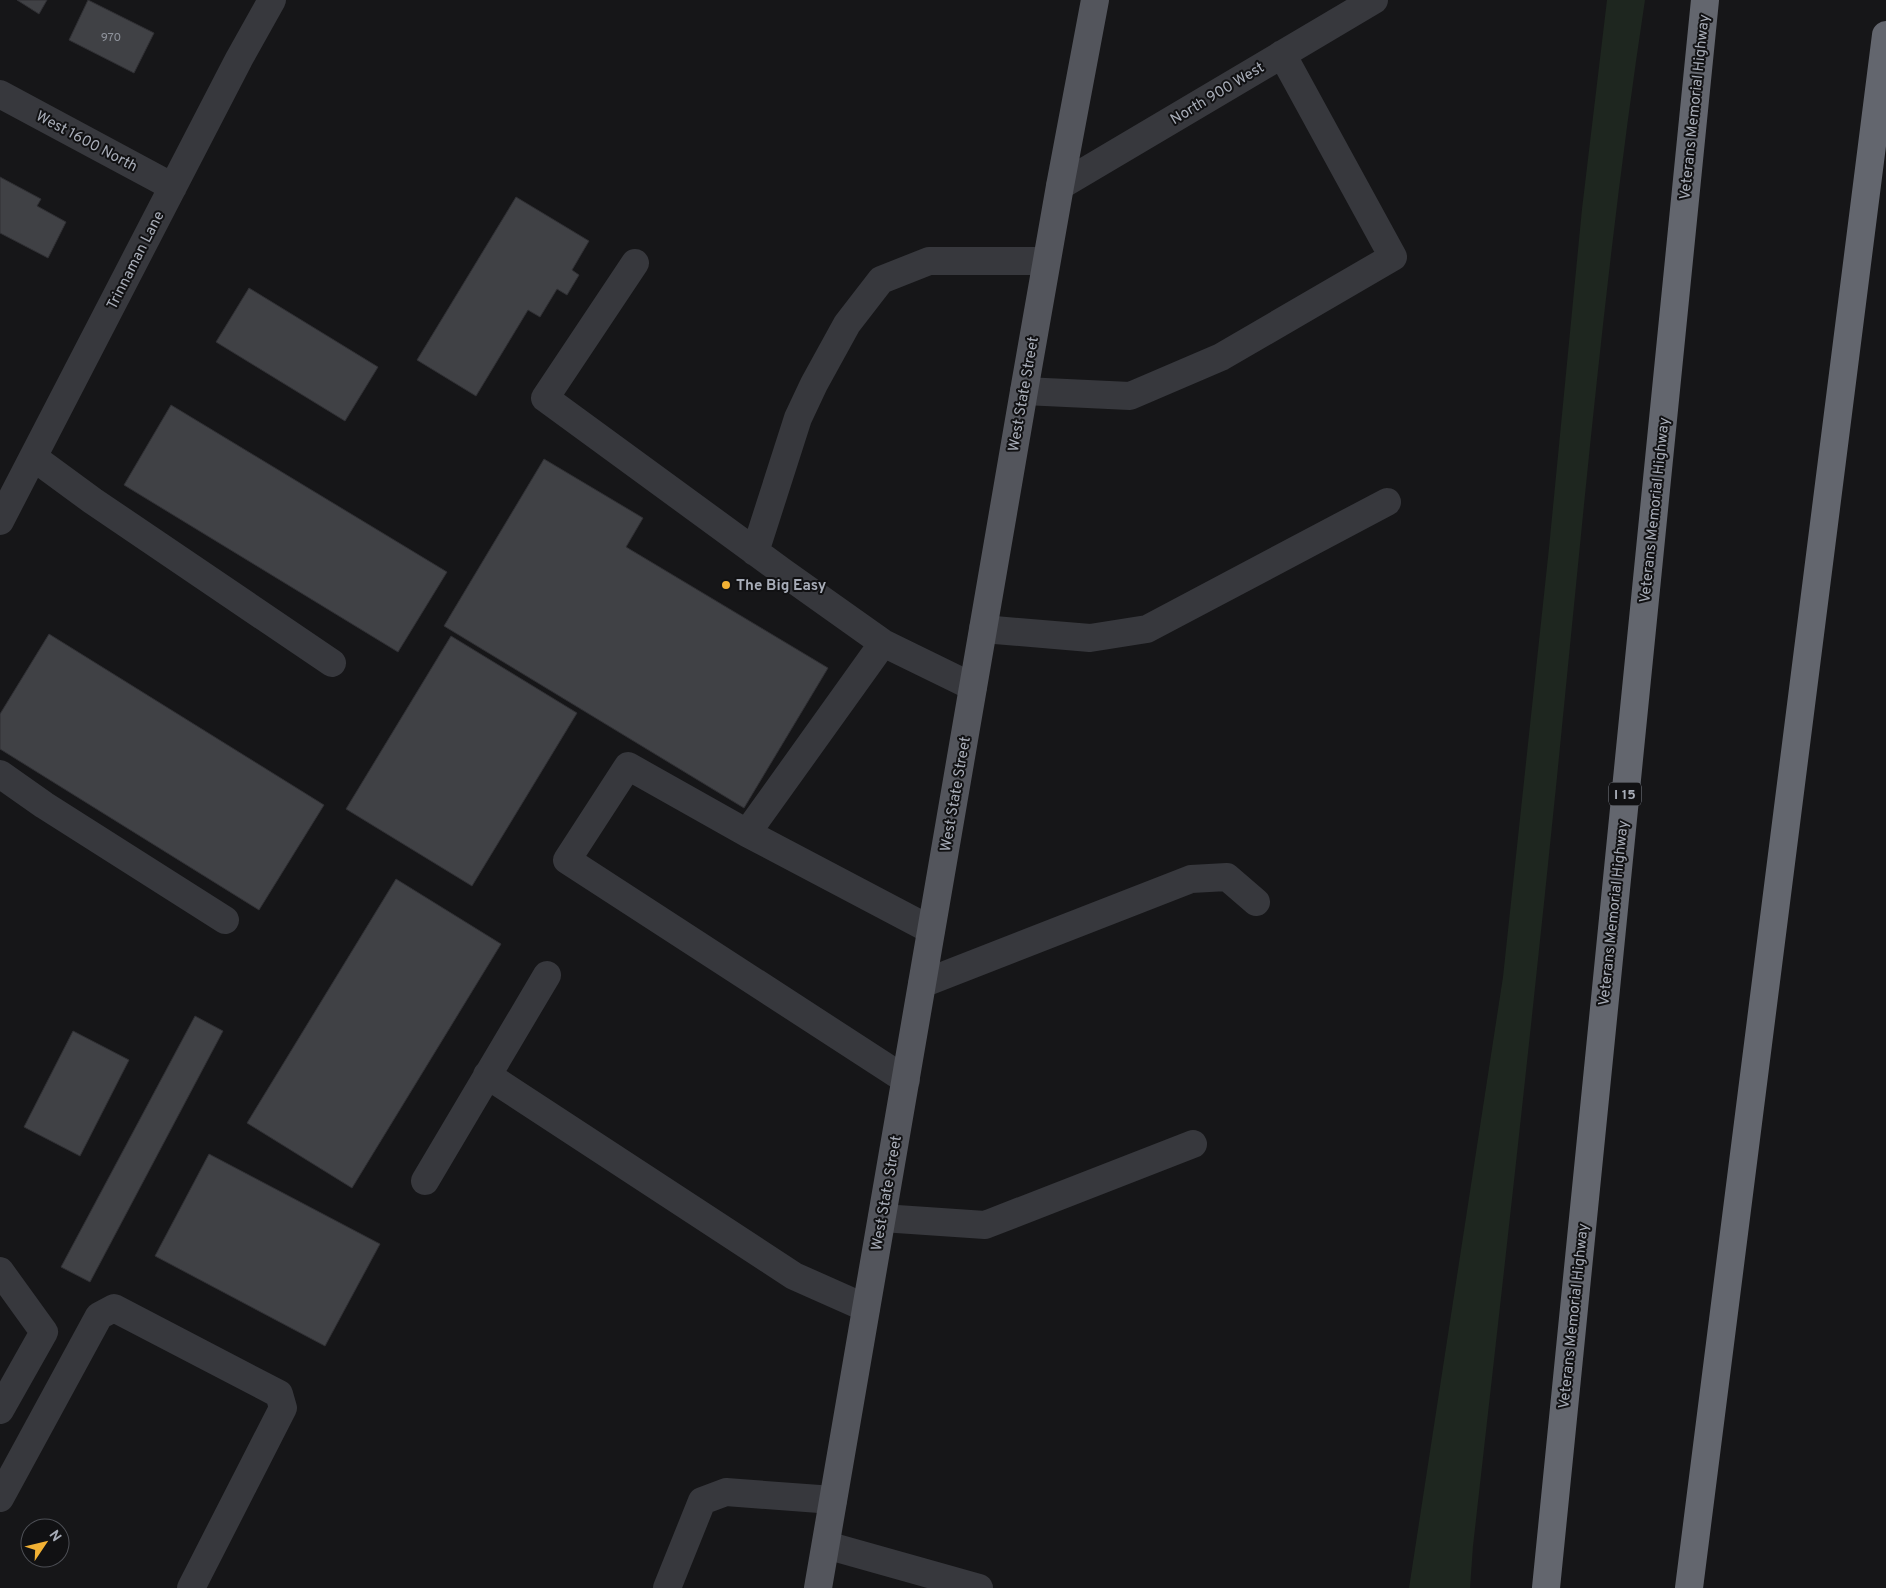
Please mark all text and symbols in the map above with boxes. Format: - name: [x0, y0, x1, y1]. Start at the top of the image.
- street label: Veterans Memorial Highway: [1676, 13, 1715, 201]
- house number: 970: [101, 30, 121, 46]
- street label: North 900 West: [1167, 59, 1268, 130]
- street label: West 1600 North: [32, 108, 140, 177]
- street label: Trinnaman Lane: [103, 208, 169, 313]
- street label: West State Street: [1005, 335, 1044, 453]
- street label: Veterans Memorial Highway: [1636, 416, 1675, 604]
- place label: The Big Easy: [736, 577, 827, 596]
- marker: The Big Easy: [720, 579, 732, 591]
- street label: West State Street: [937, 735, 976, 853]
- road number: I 15: [1609, 782, 1641, 806]
- street label: Veterans Memorial Highway: [1595, 819, 1634, 1007]
- street label: West State Street: [868, 1134, 907, 1252]
- street label: Veterans Memorial Highway: [1555, 1222, 1594, 1410]
- north arrow: [20, 1518, 70, 1568]
- text: N: [45, 1527, 64, 1545]

